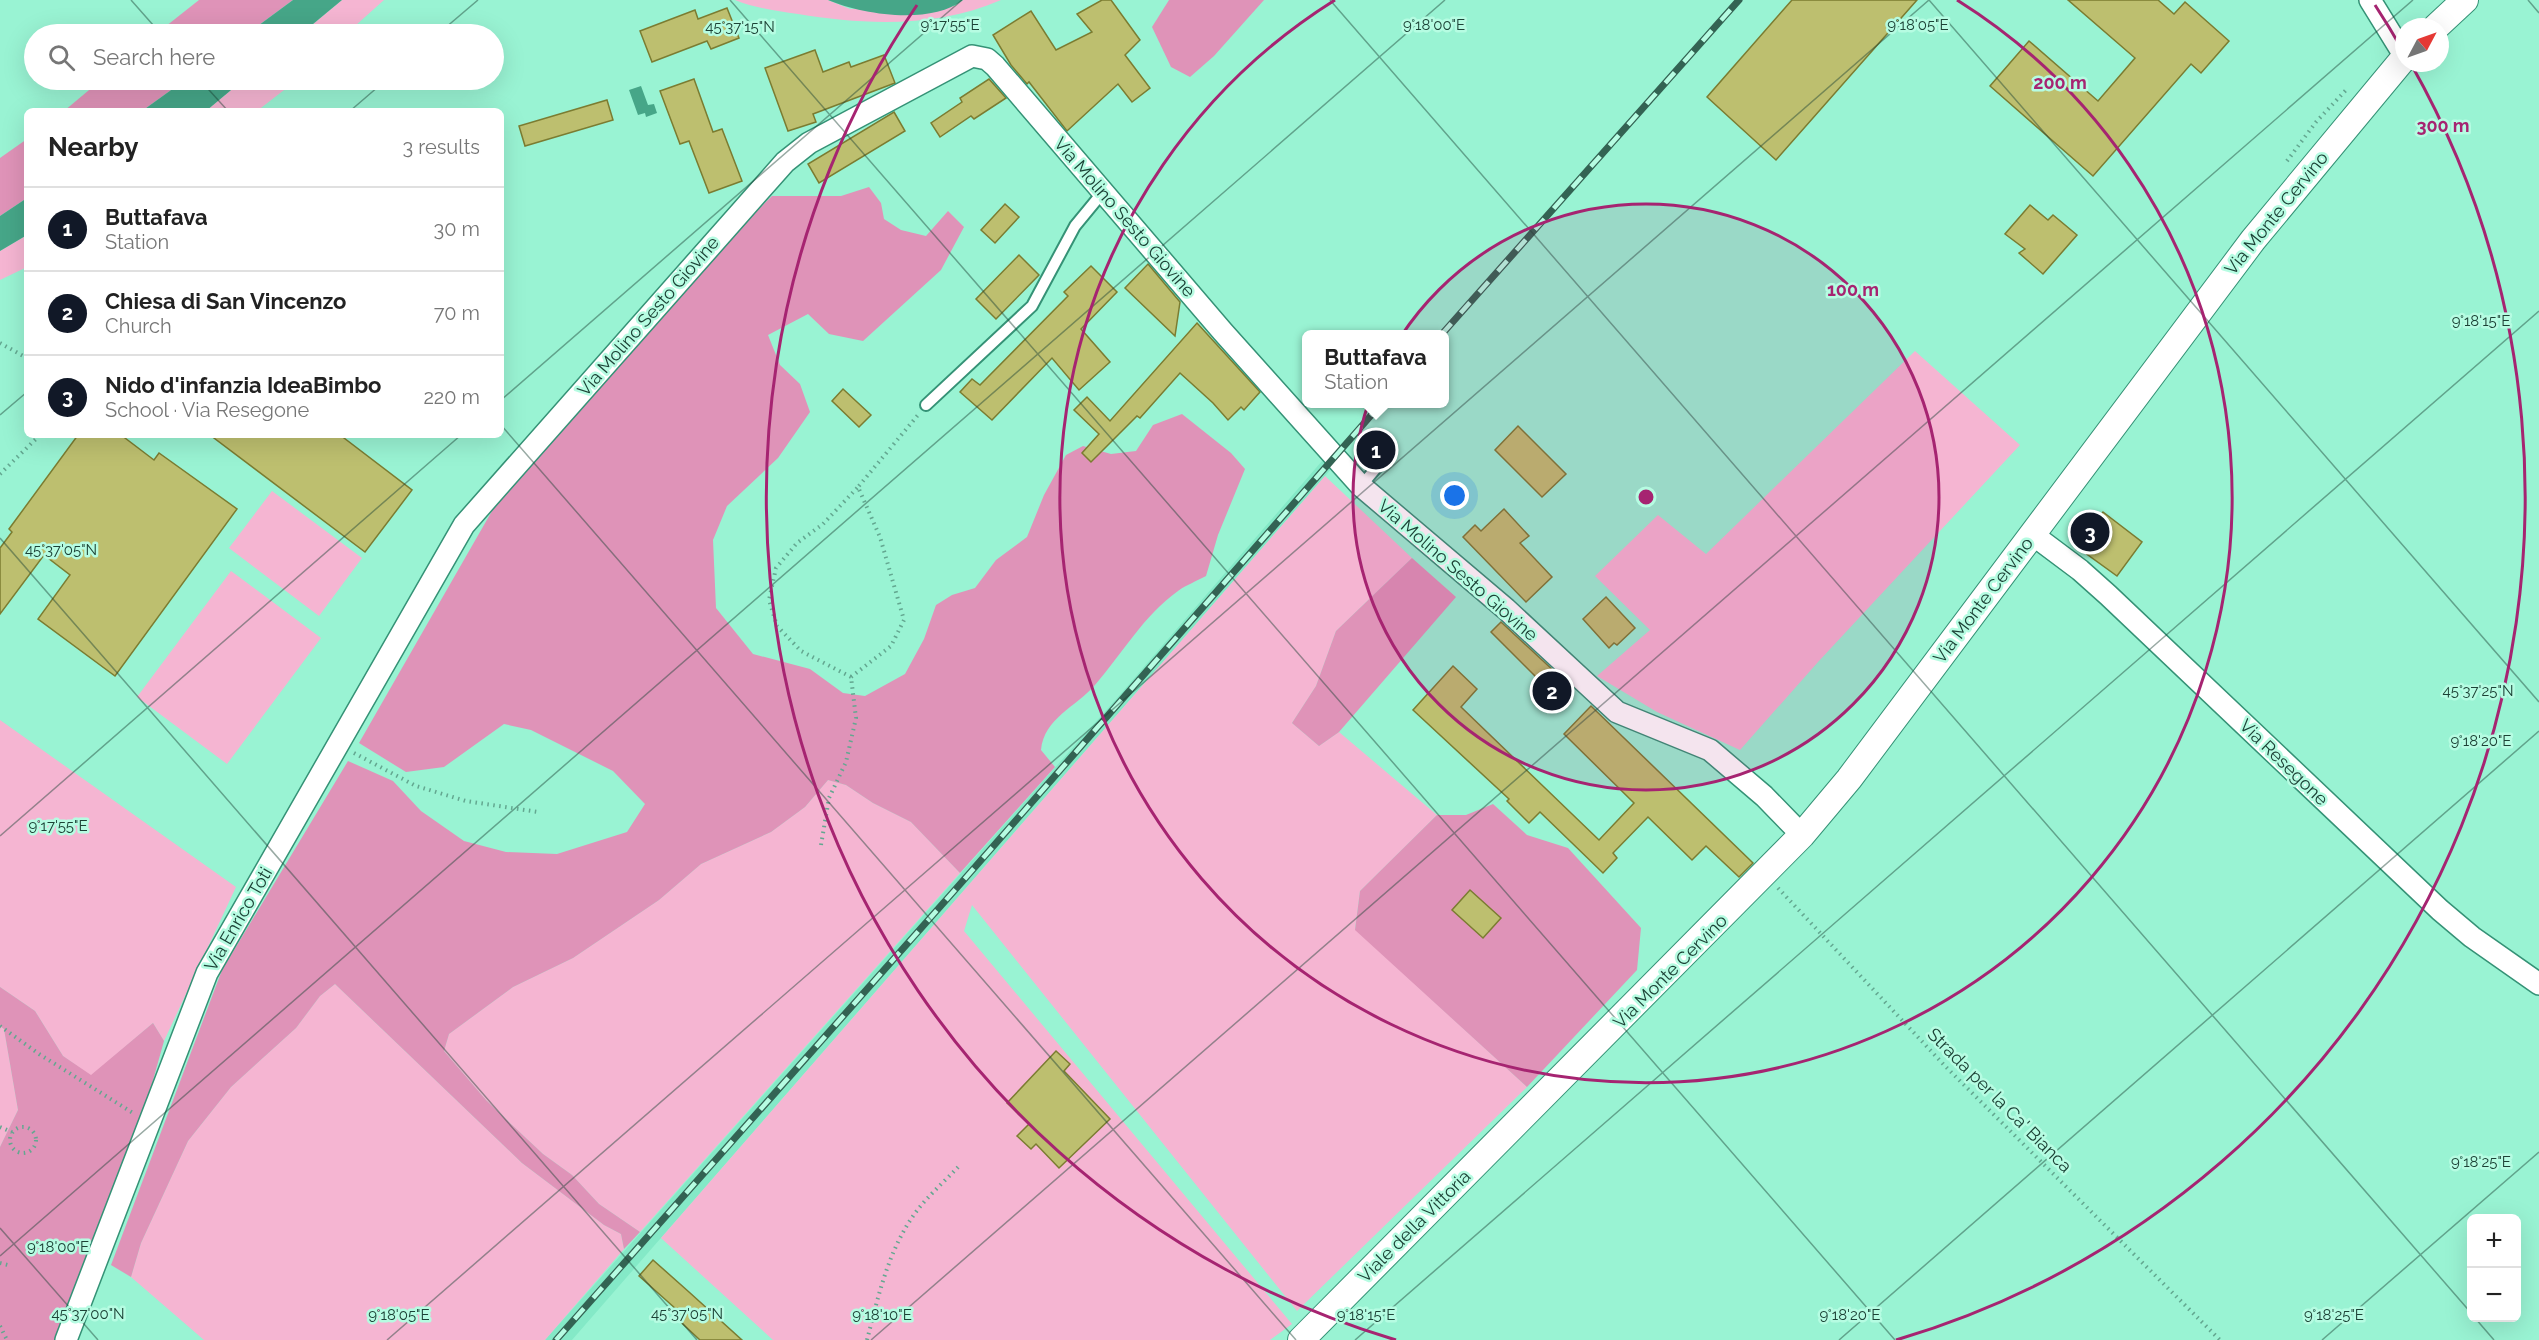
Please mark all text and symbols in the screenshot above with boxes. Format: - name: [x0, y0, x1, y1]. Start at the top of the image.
- text: 9°17'55"E: [920, 16, 980, 34]
- text: 9°18'00"E: [1403, 16, 1465, 34]
- text: 9°18'05"E: [1887, 16, 1949, 34]
- text: 45°37'15"N: [705, 18, 775, 36]
- north arrow: [2395, 18, 2449, 72]
- search box: [24, 24, 504, 90]
- icon: search: [45, 41, 78, 74]
- text: Search here: [93, 44, 215, 70]
- text: 200 m: [2033, 72, 2087, 93]
- text: 300 m: [2416, 115, 2470, 136]
- text: Nearby: [48, 132, 138, 162]
- street label: Via Molino Sesto Giovine: [1050, 133, 1200, 301]
- text: 3 results: [402, 135, 480, 159]
- street label: Via Monte Cervino: [2220, 147, 2332, 279]
- text: Buttafava: [105, 204, 208, 230]
- text: 1: [63, 217, 72, 241]
- text: 30 m: [434, 217, 480, 241]
- text: Station: [105, 230, 169, 254]
- street label: Via Molino Sesto Giovine: [573, 232, 723, 400]
- text: 100 m: [1827, 279, 1879, 300]
- text: Chiesa di San Vincenzo: [105, 288, 346, 314]
- text: 2: [62, 301, 73, 325]
- text: 70 m: [434, 301, 480, 325]
- text: 9°18'15"E: [2452, 312, 2510, 330]
- text: Church: [105, 314, 172, 338]
- popup: [1302, 330, 1449, 408]
- text: Buttafava: [1324, 344, 1427, 370]
- text: Station: [1324, 370, 1388, 394]
- text: Nido d'infanzia IdeaBimbo: [105, 372, 381, 398]
- text: 3: [62, 385, 73, 409]
- text: 220 m: [423, 385, 480, 409]
- text: School · Via Resegone: [105, 398, 309, 422]
- pin: 1: [1356, 428, 1396, 472]
- your location: [1440, 481, 1469, 510]
- centre of rings: [1636, 487, 1656, 507]
- street label: Via Molino Sesto Giovine: [1374, 495, 1542, 645]
- pin: 3: [2070, 510, 2110, 554]
- street label: Via Monte Cervino: [1929, 533, 2037, 667]
- text: 45°37'05"N: [25, 541, 97, 559]
- pin: 2: [1532, 668, 1572, 714]
- text: 45°37'25"N: [2443, 682, 2513, 700]
- street label: Via Resegone: [2235, 715, 2333, 810]
- text: 9°18'20"E: [2451, 732, 2511, 750]
- text: 9°17'55"E: [28, 817, 88, 835]
- street label: Via Enrico Toti: [200, 863, 276, 975]
- street label: Via Monte Cervino: [1609, 910, 1731, 1032]
- street label: Strada per la Ca' Bianca: [1923, 1023, 2077, 1177]
- text: 9°18'25"E: [2451, 1153, 2511, 1171]
- street label: Viale della Vittoria: [1353, 1165, 1475, 1287]
- map controls: [2467, 1214, 2521, 1322]
- button: +: [2467, 1214, 2521, 1268]
- text: 9°18'00"E: [27, 1238, 89, 1256]
- button: −: [2467, 1268, 2521, 1322]
- text: 45°37'00"N: [51, 1305, 125, 1323]
- text: 45°37'05"N: [651, 1305, 723, 1323]
- text: 9°18'05"E: [368, 1306, 430, 1324]
- text: 9°18'10"E: [852, 1306, 912, 1324]
- text: 9°18'15"E: [1337, 1306, 1395, 1324]
- text: 9°18'20"E: [1820, 1306, 1880, 1324]
- text: 9°18'25"E: [2304, 1306, 2364, 1324]

